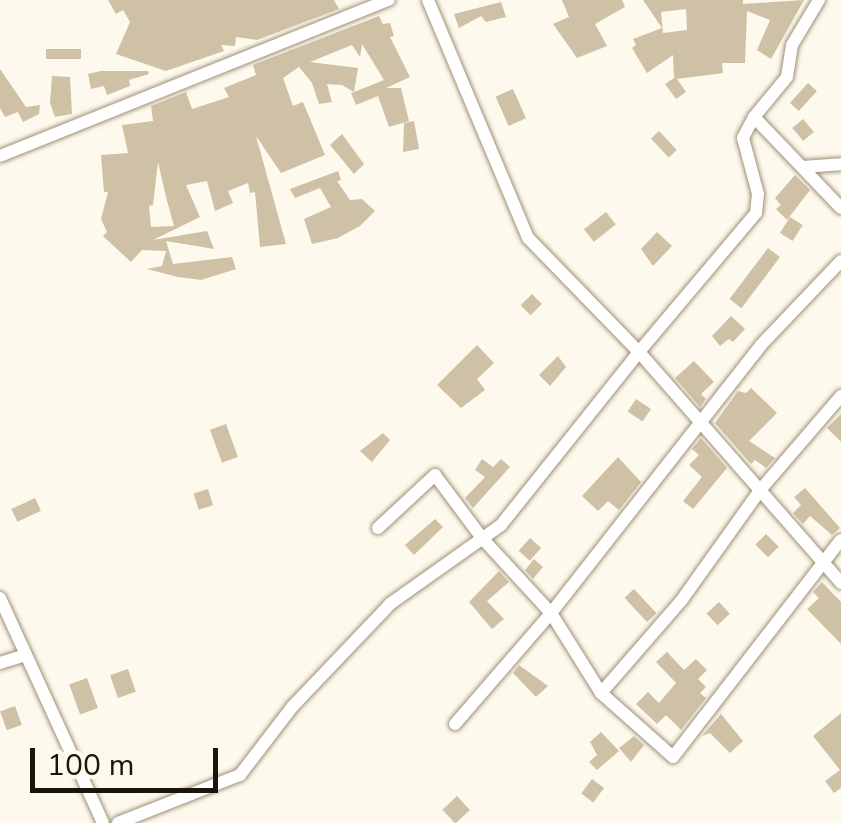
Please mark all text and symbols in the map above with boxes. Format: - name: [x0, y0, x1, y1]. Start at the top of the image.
- scale bar: [35, 728, 222, 790]
- text: 100 m: [47, 745, 134, 786]

